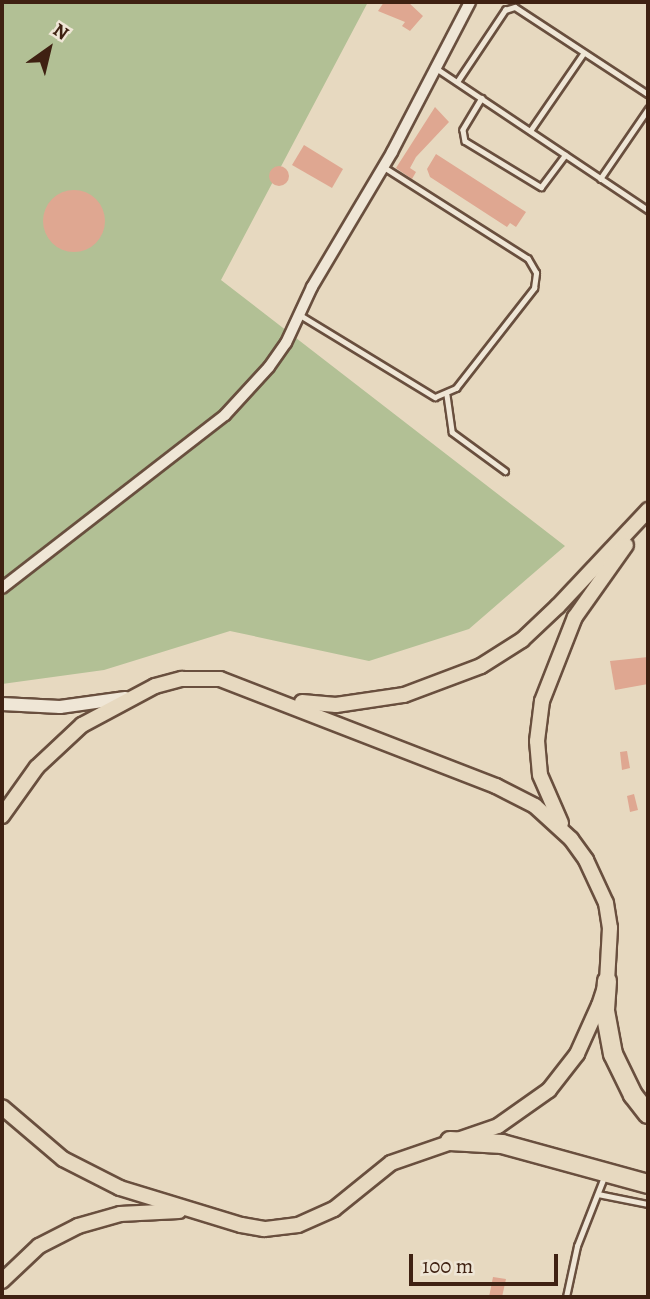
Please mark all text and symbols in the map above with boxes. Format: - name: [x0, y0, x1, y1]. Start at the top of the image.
- north arrow: [14, 14, 84, 84]
- text: N: [48, 17, 74, 46]
- scale bar: [412, 1240, 561, 1284]
- text: 100 m: [422, 1252, 473, 1280]

